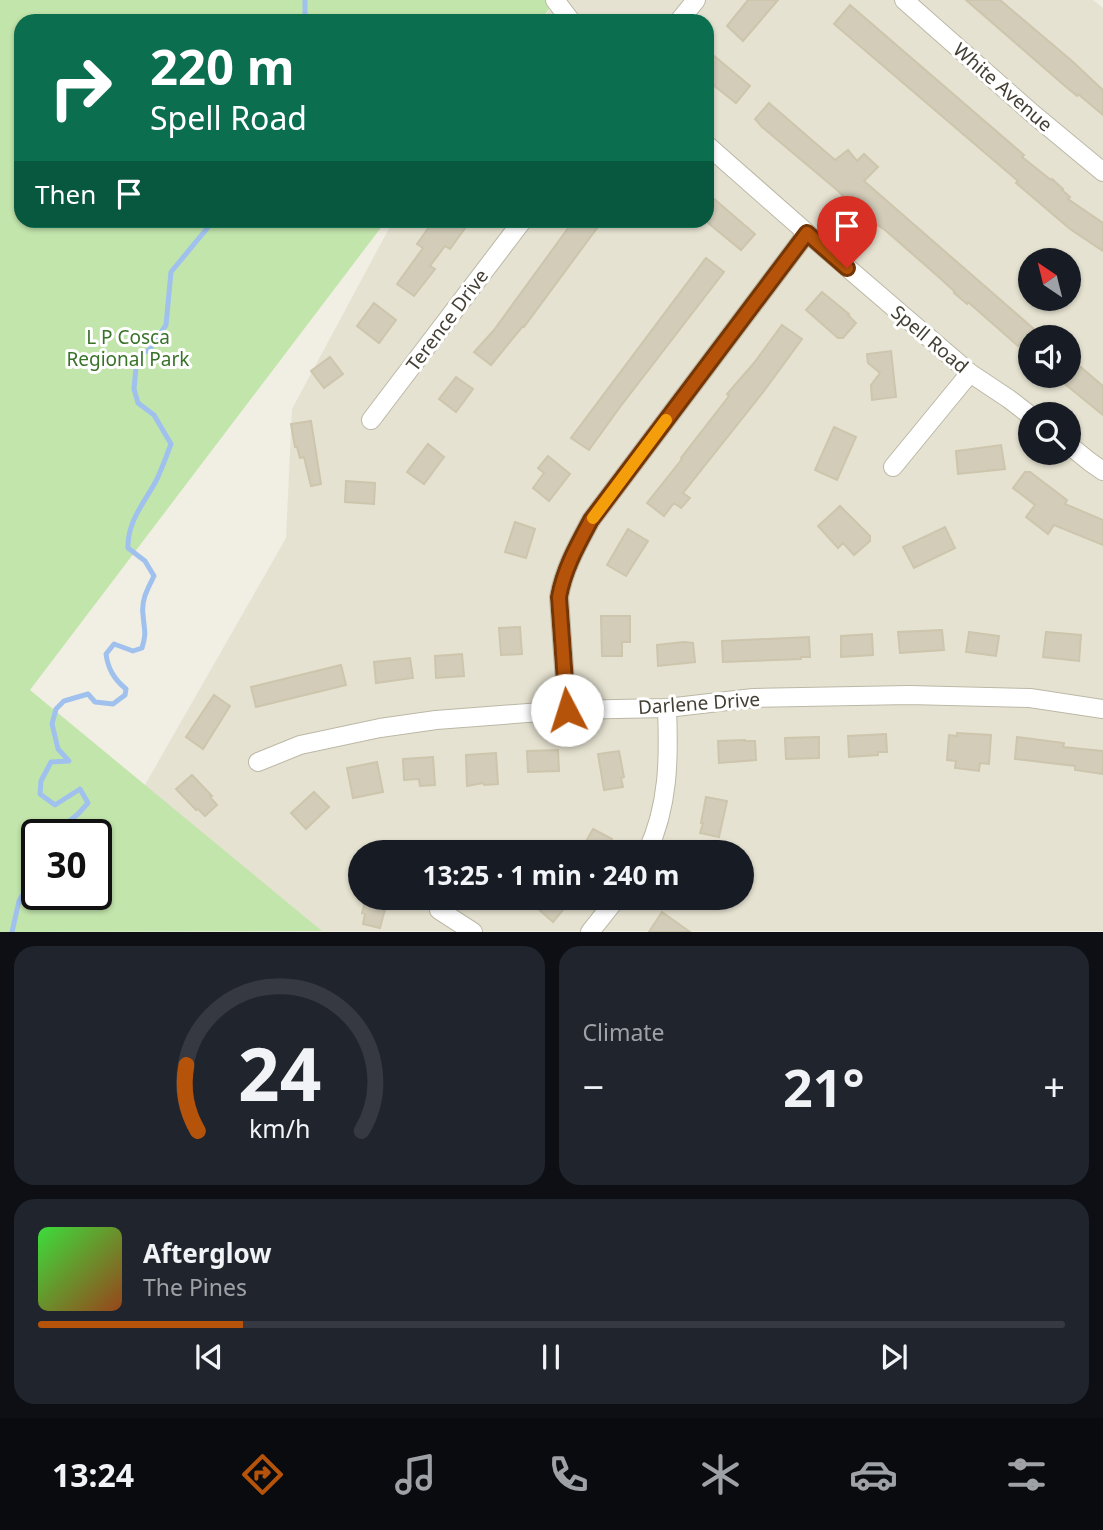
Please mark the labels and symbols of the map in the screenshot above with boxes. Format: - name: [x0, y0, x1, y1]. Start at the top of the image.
- street label: White Avenue: [948, 37, 1058, 137]
- pin: [817, 196, 877, 268]
- north arrow: [1018, 248, 1082, 312]
- street label: Terence Drive: [400, 264, 494, 376]
- street label: Spell Road: [886, 299, 974, 379]
- park label: L P Cosca Regional Park: [66, 324, 190, 372]
- position arrow: [530, 673, 604, 747]
- street label: Darlene Drive: [637, 686, 761, 720]
- speed limit sign: 30: [21, 819, 112, 910]

